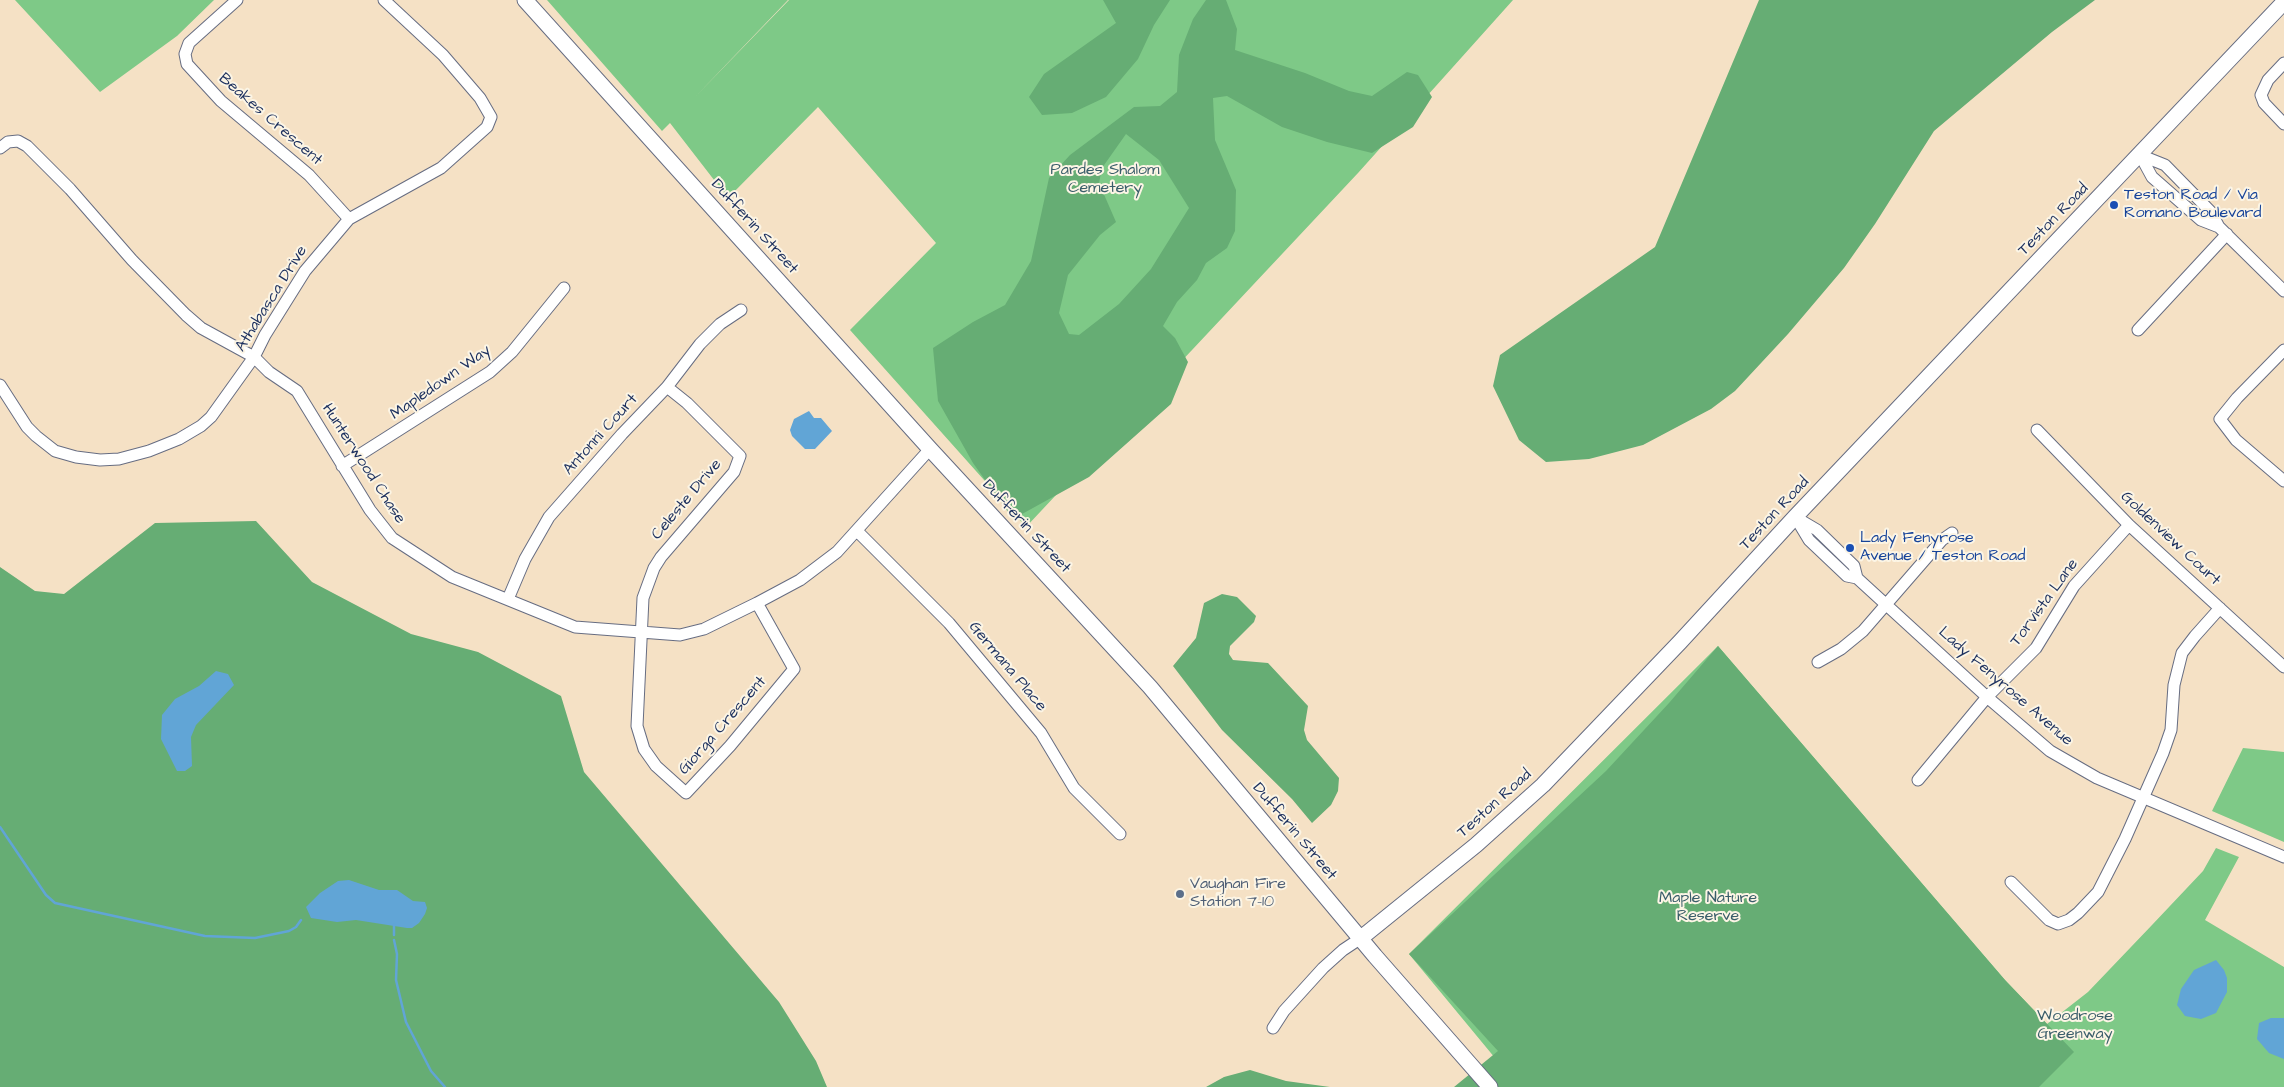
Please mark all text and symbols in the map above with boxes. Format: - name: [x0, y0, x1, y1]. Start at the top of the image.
- street label: Beakes Crescent: [214, 70, 326, 170]
- park label: Pardes Shalom Cemetery: [1051, 161, 1159, 199]
- street label: Dufferin Street: [706, 176, 802, 278]
- street label: Teston Road: [2015, 180, 2093, 260]
- place label: Teston Road / Via Romano Boulevard: [2124, 186, 2262, 224]
- marker: Teston Road / Via Romano Boulevard: [2108, 199, 2120, 211]
- street label: Athabasca Drive: [232, 243, 312, 355]
- street label: Mapledown Way: [387, 341, 495, 425]
- street label: Antonni Court: [560, 391, 642, 479]
- street label: Hunterwood Chase: [317, 400, 409, 528]
- street label: Celeste Drive: [648, 456, 726, 544]
- street label: Teston Road: [1736, 473, 1814, 555]
- street label: Dufferin Street: [978, 476, 1074, 578]
- street label: Goldenview Court: [2116, 488, 2224, 590]
- place label: Lady Fenyrose Avenue / Teston Road: [1860, 529, 2025, 567]
- marker: Lady Fenyrose Avenue / Teston Road: [1844, 542, 1856, 554]
- street label: Torvista Lane: [2007, 556, 2083, 650]
- street label: Germana Place: [964, 618, 1050, 716]
- street label: Lady Fenyrose Avenue: [1934, 623, 2076, 751]
- street label: Giorga Crescent: [675, 673, 771, 779]
- street label: Teston Road: [1454, 766, 1536, 842]
- street label: Dufferin Street: [1248, 779, 1340, 885]
- place label: Vaughan Fire Station 7-10: [1190, 875, 1286, 913]
- marker: Vaughan Fire Station 7-10: [1174, 888, 1186, 900]
- park label: Maple Nature Reserve: [1659, 889, 1757, 927]
- park label: Woodrose Greenway: [2037, 1007, 2113, 1045]

